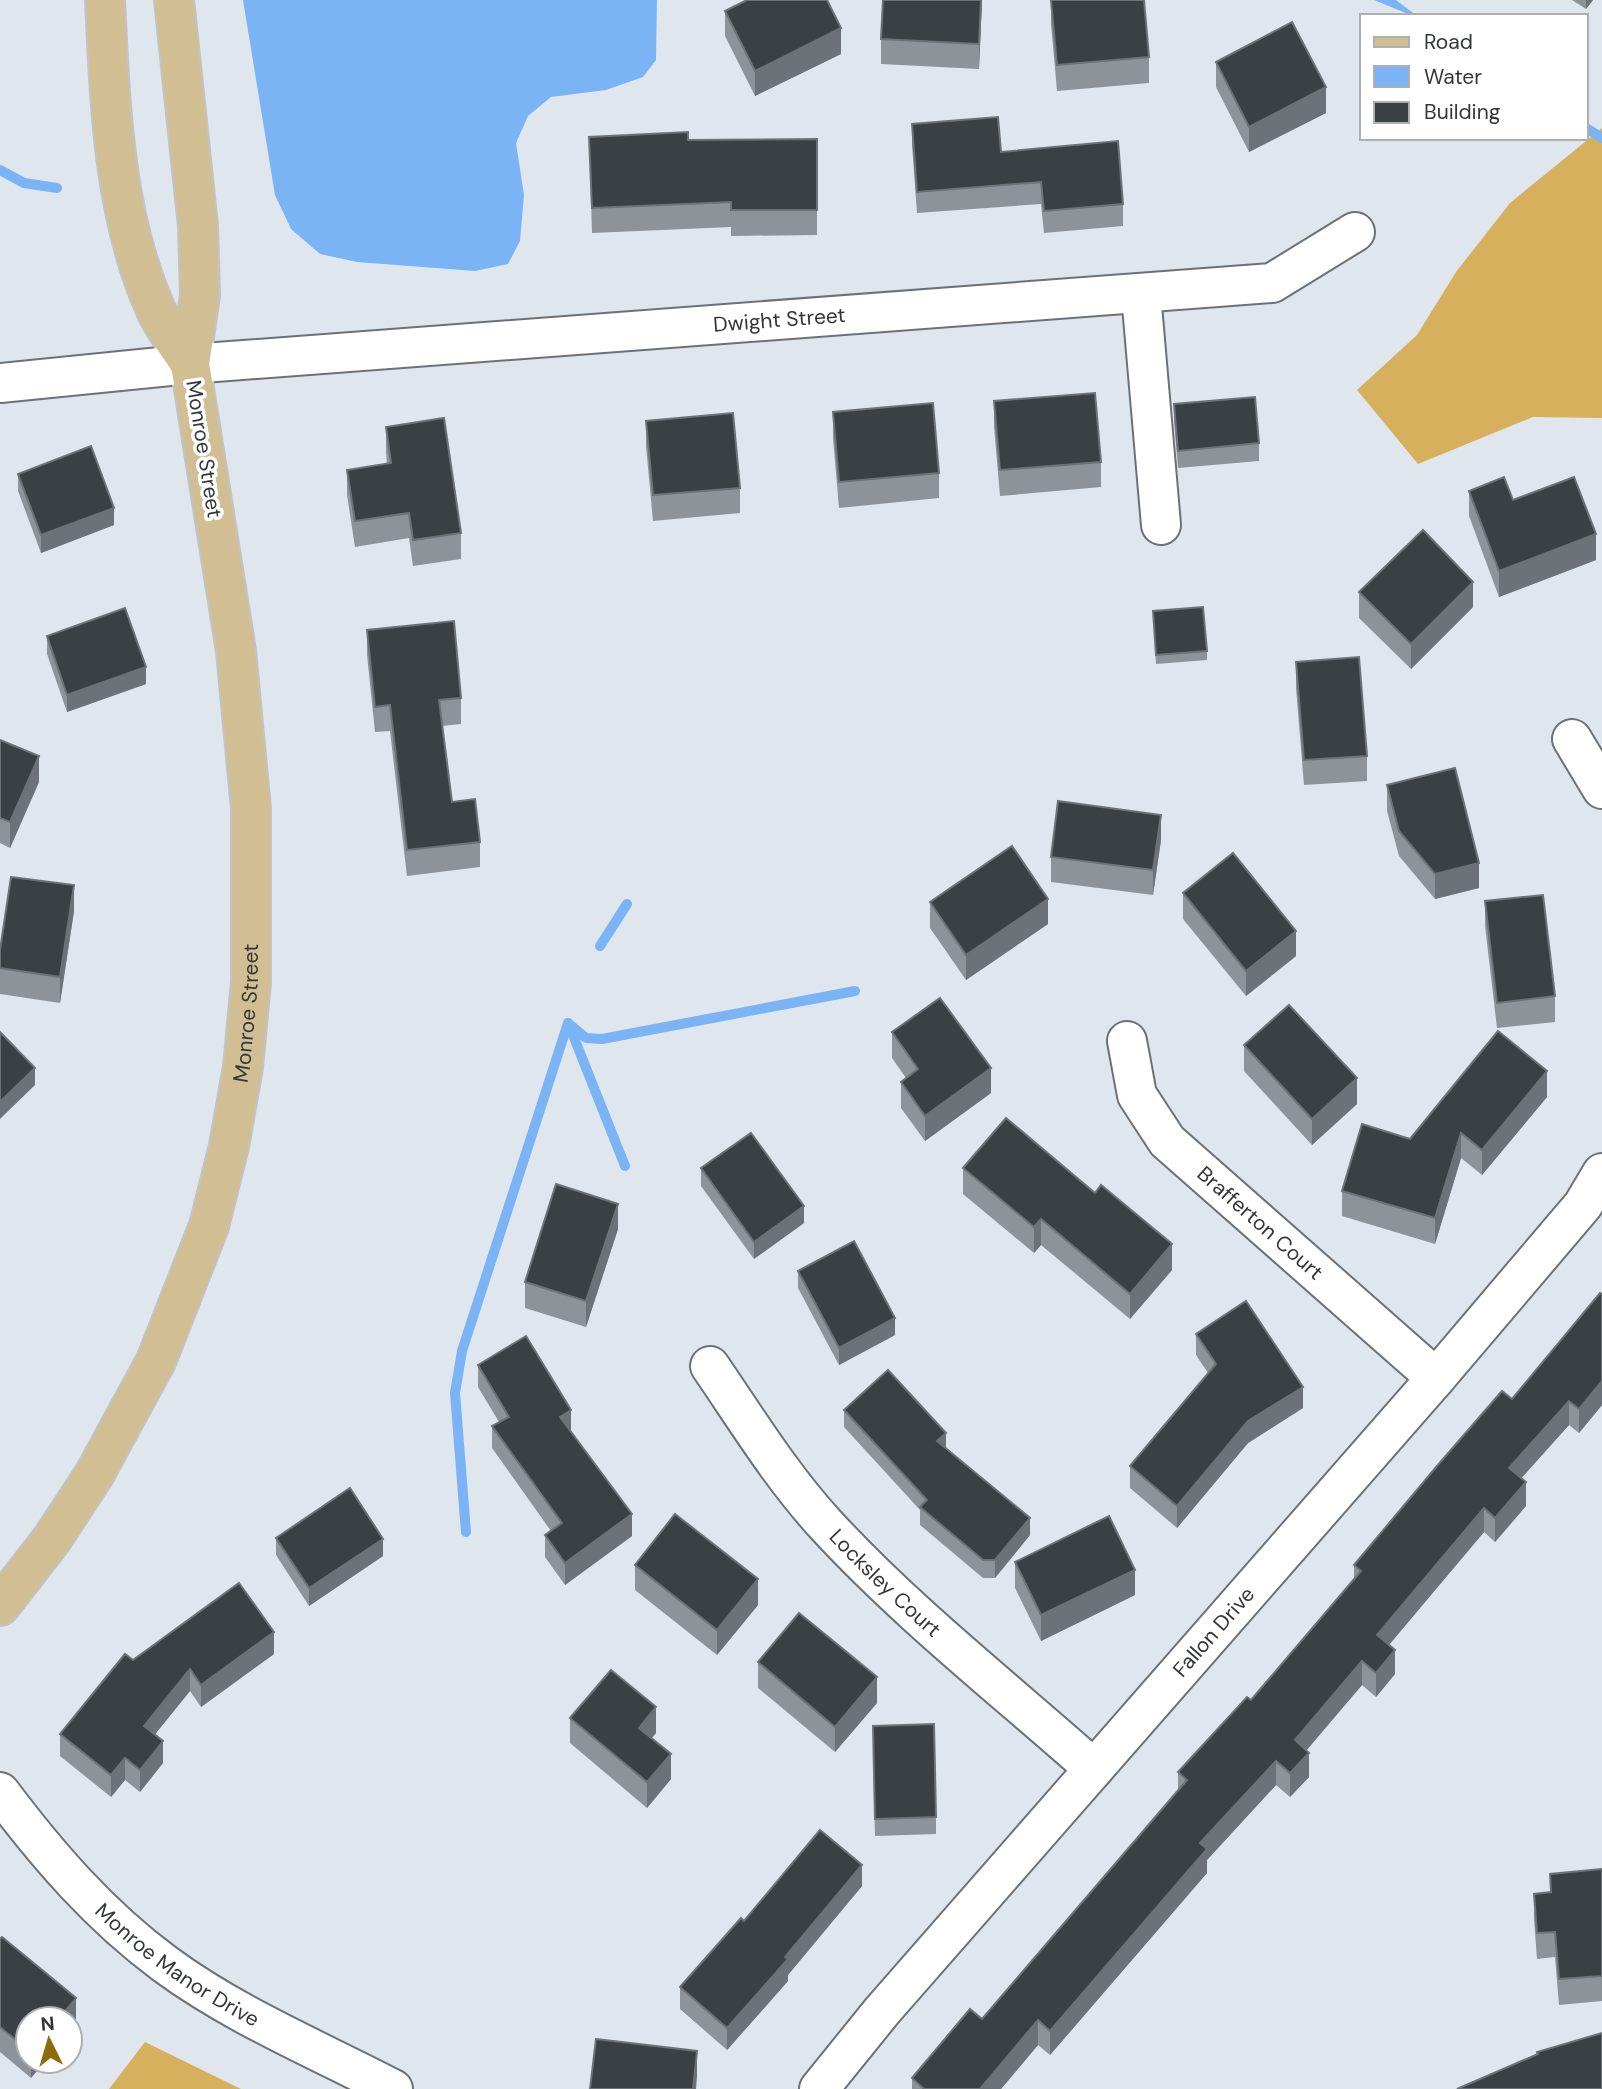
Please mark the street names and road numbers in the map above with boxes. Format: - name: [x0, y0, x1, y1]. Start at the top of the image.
- street label: Dwight Street: [712, 301, 847, 339]
- street label: Monroe Street: [179, 378, 229, 520]
- street label: Monroe Street: [227, 944, 265, 1085]
- street label: Brafferton Court: [1191, 1160, 1329, 1286]
- street label: Locksley Court: [823, 1523, 947, 1644]
- street label: Fallon Drive: [1167, 1581, 1261, 1683]
- street label: Monroe Manor Drive: [89, 1897, 264, 2033]

